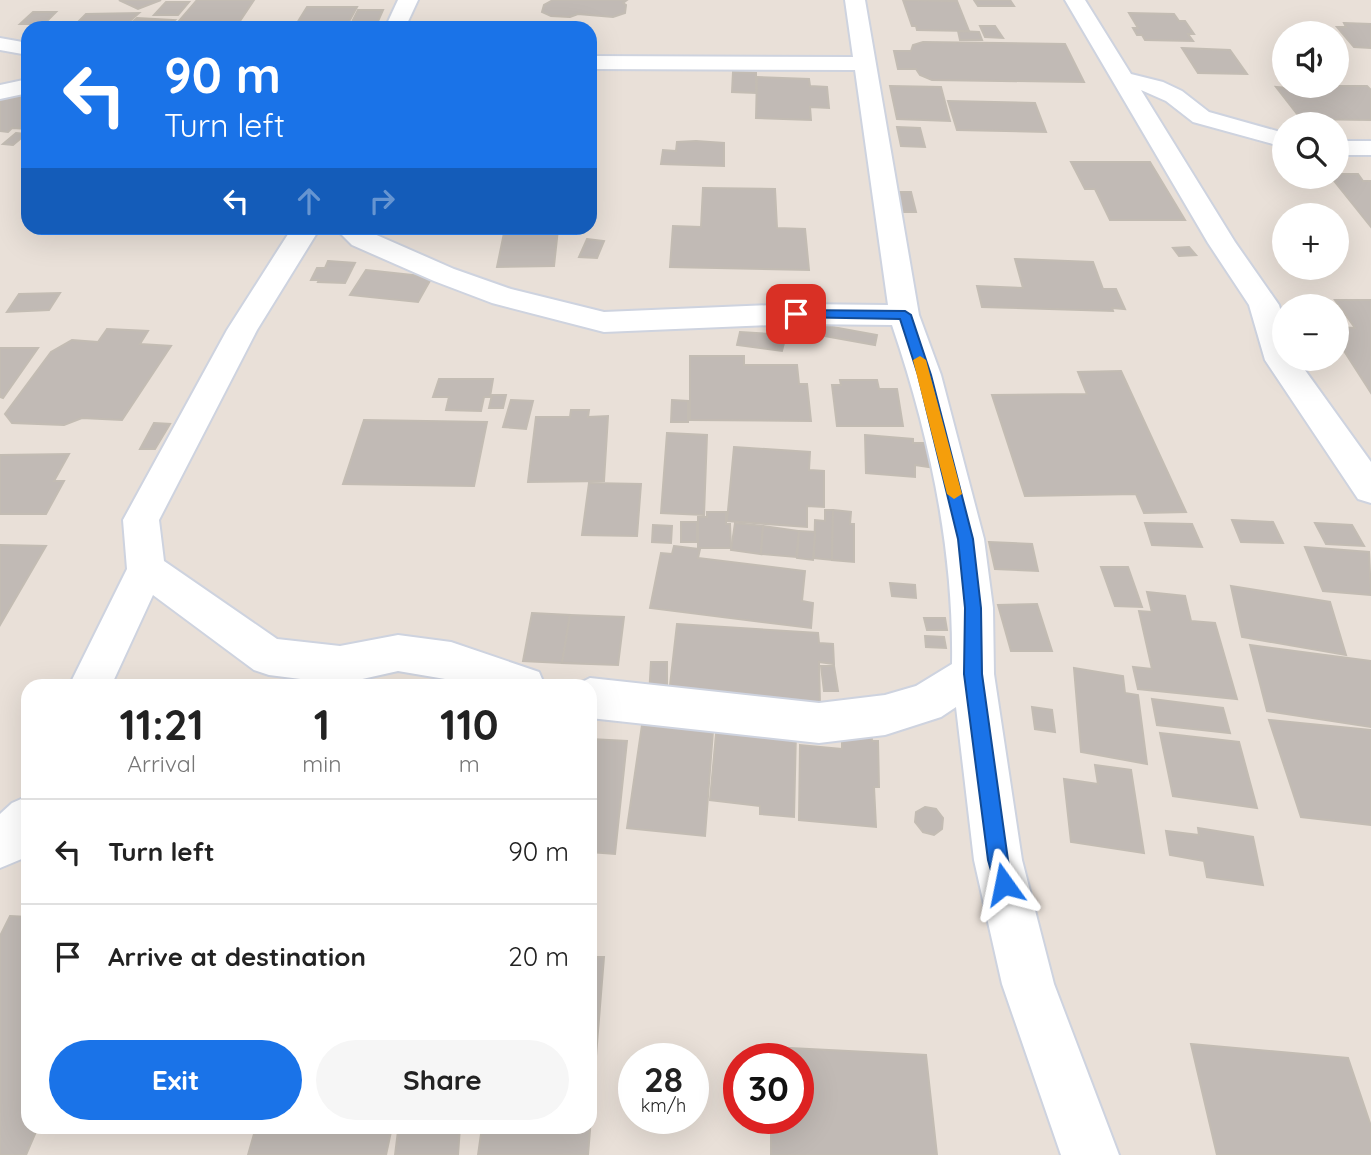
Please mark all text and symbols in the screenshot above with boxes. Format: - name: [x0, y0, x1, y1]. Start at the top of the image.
- map controls: [1272, 21, 1349, 371]
- button: sound: [1272, 21, 1349, 98]
- text: 90 m: [164, 44, 281, 105]
- icon: left: [49, 49, 140, 140]
- text: Turn left: [164, 105, 285, 145]
- button: search: [1272, 112, 1349, 189]
- icon: left: [217, 182, 255, 220]
- icon: ahead: [290, 182, 328, 220]
- icon: right: [363, 182, 401, 220]
- button: +: [1272, 203, 1349, 280]
- pin: [766, 284, 826, 344]
- button: −: [1272, 294, 1349, 371]
- icon: arrive: [777, 295, 815, 333]
- text: 11:21: [119, 698, 204, 751]
- text: 1: [314, 698, 330, 751]
- text: 110: [440, 698, 499, 751]
- text: Arrival: [127, 749, 196, 778]
- text: min: [302, 749, 342, 778]
- text: m: [459, 749, 480, 778]
- icon: left: [49, 833, 87, 871]
- text: Turn left: [108, 835, 215, 868]
- text: 90 m: [508, 835, 569, 868]
- position arrow: [967, 847, 1041, 921]
- icon: arrive: [49, 938, 87, 976]
- text: Arrive at destination: [108, 940, 366, 973]
- text: 20 m: [508, 940, 569, 973]
- button: Exit: [49, 1040, 302, 1120]
- button: Share: [316, 1040, 569, 1120]
- speed limit sign: 30: [723, 1043, 814, 1134]
- text: 28: [644, 1057, 683, 1101]
- text: km/h: [641, 1094, 686, 1117]

